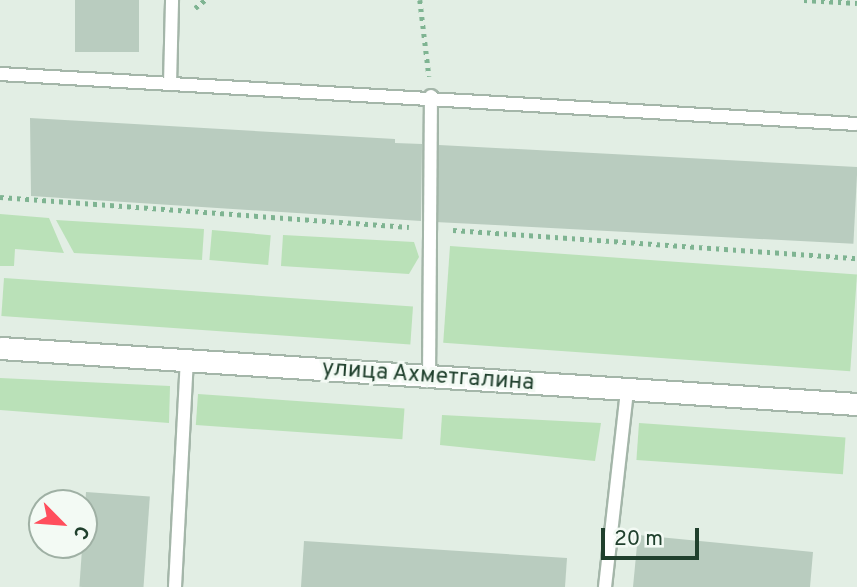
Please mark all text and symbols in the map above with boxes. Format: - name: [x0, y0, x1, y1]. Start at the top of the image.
- street label: улица Ахметгалина: [320, 356, 536, 398]
- north arrow: [28, 489, 98, 559]
- scale bar: [605, 514, 703, 558]
- text: С: [67, 521, 94, 543]
- text: 20 m: [614, 526, 663, 553]

